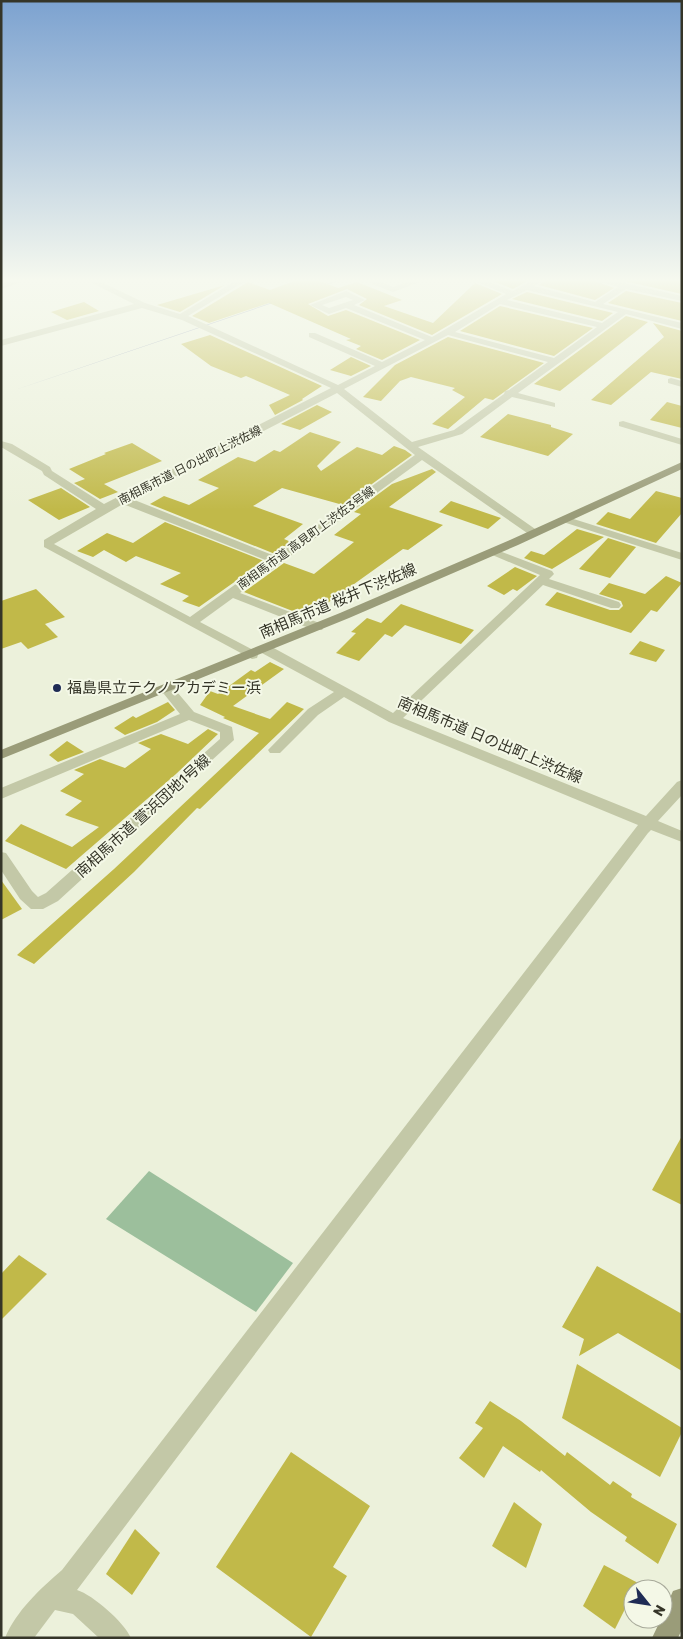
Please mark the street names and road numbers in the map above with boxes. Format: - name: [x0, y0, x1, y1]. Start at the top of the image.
- street label: 南相馬市道 日の出町上渋佐線: [116, 423, 264, 507]
- street label: 南相馬市道 高見町上渋佐3号線: [235, 484, 377, 592]
- street label: 南相馬市道 桜井下渋佐線: [257, 560, 419, 642]
- street label: 南相馬市道 日の出町上渋佐線: [395, 693, 585, 787]
- street label: 南相馬市道 萱浜団地1号線: [72, 751, 214, 881]

